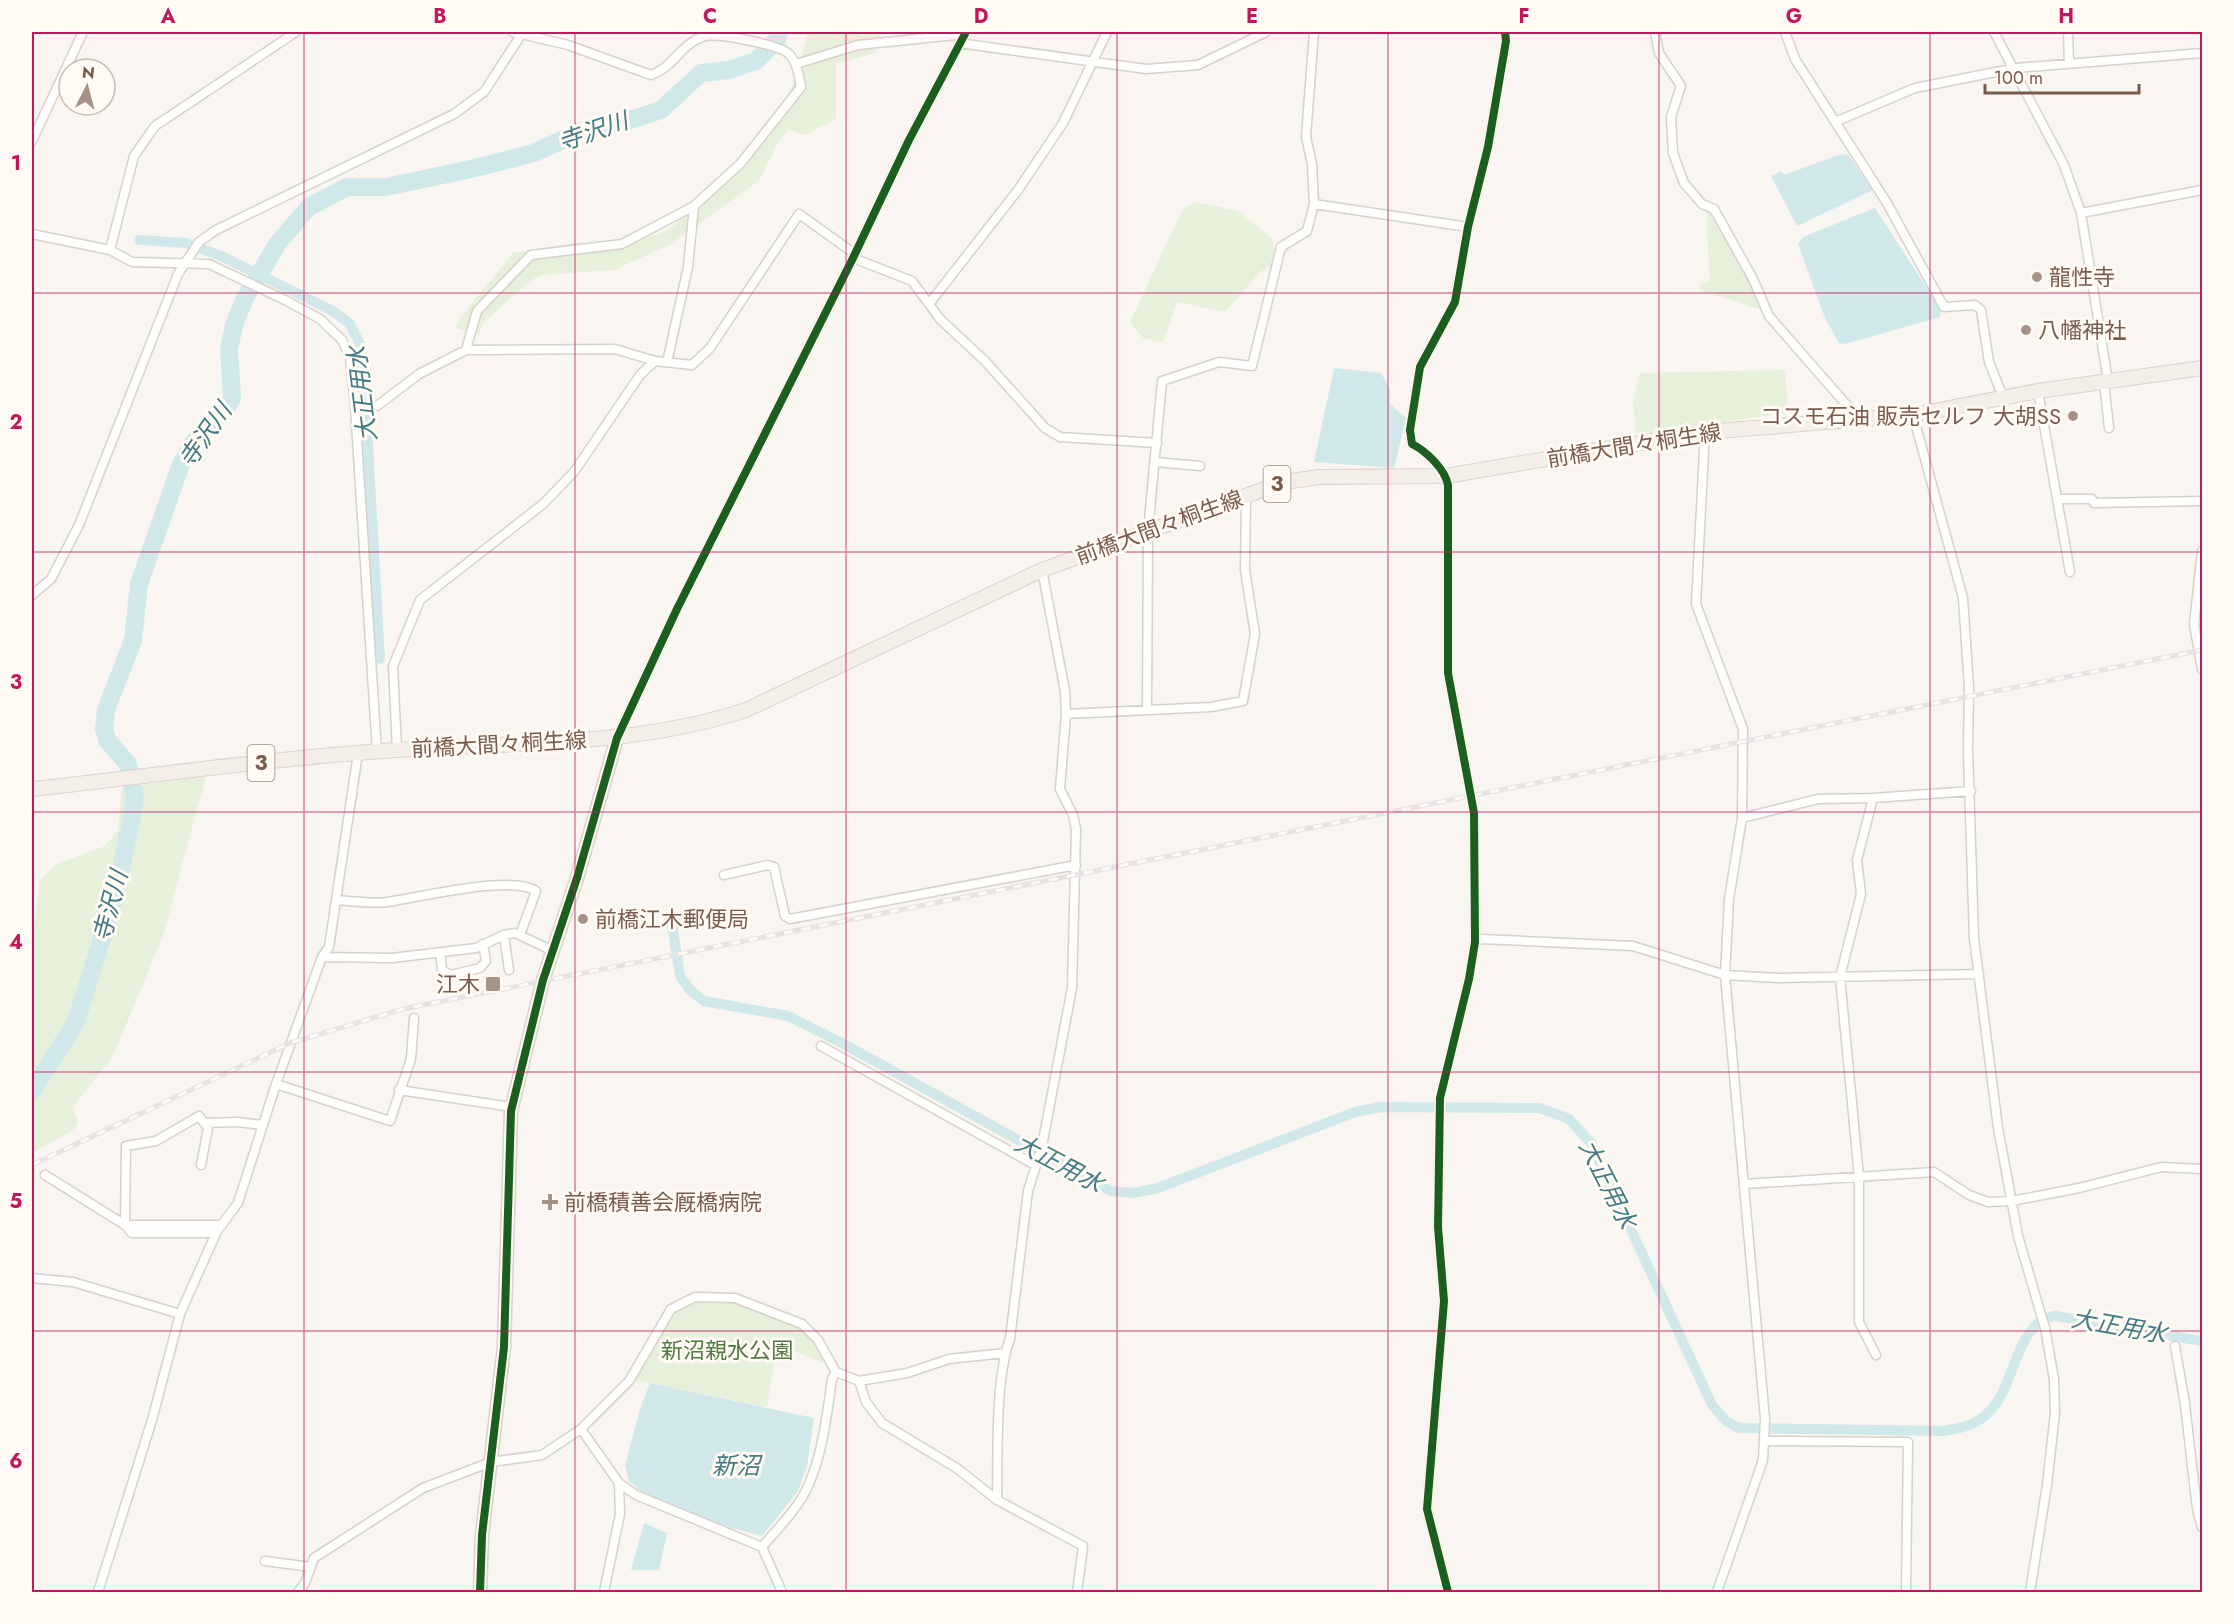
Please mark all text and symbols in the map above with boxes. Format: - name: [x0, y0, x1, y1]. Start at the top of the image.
- text: A: [160, 2, 176, 31]
- text: B: [433, 2, 447, 31]
- text: C: [703, 2, 717, 31]
- text: D: [974, 2, 988, 31]
- text: E: [1246, 2, 1258, 31]
- text: F: [1518, 2, 1530, 31]
- text: G: [1786, 2, 1802, 31]
- text: H: [2058, 2, 2074, 31]
- north arrow: [57, 57, 117, 117]
- scale bar: [1985, 57, 2140, 95]
- text: N: [81, 60, 96, 85]
- text: 100 m: [1994, 65, 2043, 91]
- water label: 寺沢川: [553, 102, 636, 159]
- text: 1: [11, 149, 21, 178]
- place label: 龍性寺: [2049, 261, 2115, 293]
- marker: 龍性寺: [2030, 270, 2044, 284]
- place label: 八幡神社: [2038, 314, 2126, 346]
- marker: 八幡神社: [2019, 323, 2033, 337]
- water label: 大正用水: [338, 341, 385, 444]
- water label: 寺沢川: [170, 393, 242, 475]
- place label: コスモ石油 販売セルフ 大胡SS: [1760, 400, 2061, 432]
- text: 2: [9, 408, 23, 437]
- marker: コスモ石油 販売セルフ 大胡SS: [2066, 409, 2080, 423]
- street label: 前橋大間々桐生線: [1545, 415, 1723, 475]
- road number: 3: [1264, 466, 1290, 502]
- street label: 前橋大間々桐生線: [1071, 482, 1247, 572]
- text: 3: [10, 668, 22, 697]
- street label: 前橋大間々桐生線: [410, 723, 588, 765]
- road number: 3: [248, 745, 274, 781]
- water label: 寺沢川: [84, 864, 137, 945]
- place label: 前橋江木郵便局: [595, 903, 749, 935]
- marker: 前橋江木郵便局: [576, 912, 590, 926]
- text: 4: [9, 928, 23, 957]
- place label: 江木: [436, 968, 480, 1000]
- marker: 江木: [484, 975, 502, 993]
- water label: 大正用水: [1008, 1125, 1112, 1202]
- water label: 大正用水: [1571, 1133, 1647, 1237]
- place label: 前橋積善会厩橋病院: [564, 1186, 762, 1218]
- text: 5: [10, 1187, 23, 1216]
- marker: 前橋積善会厩橋病院: [541, 1193, 559, 1211]
- water label: 大正用水: [2069, 1300, 2172, 1352]
- park label: 新沼親水公園: [661, 1334, 793, 1366]
- text: 6: [9, 1447, 23, 1476]
- water label: 新沼: [712, 1448, 763, 1483]

